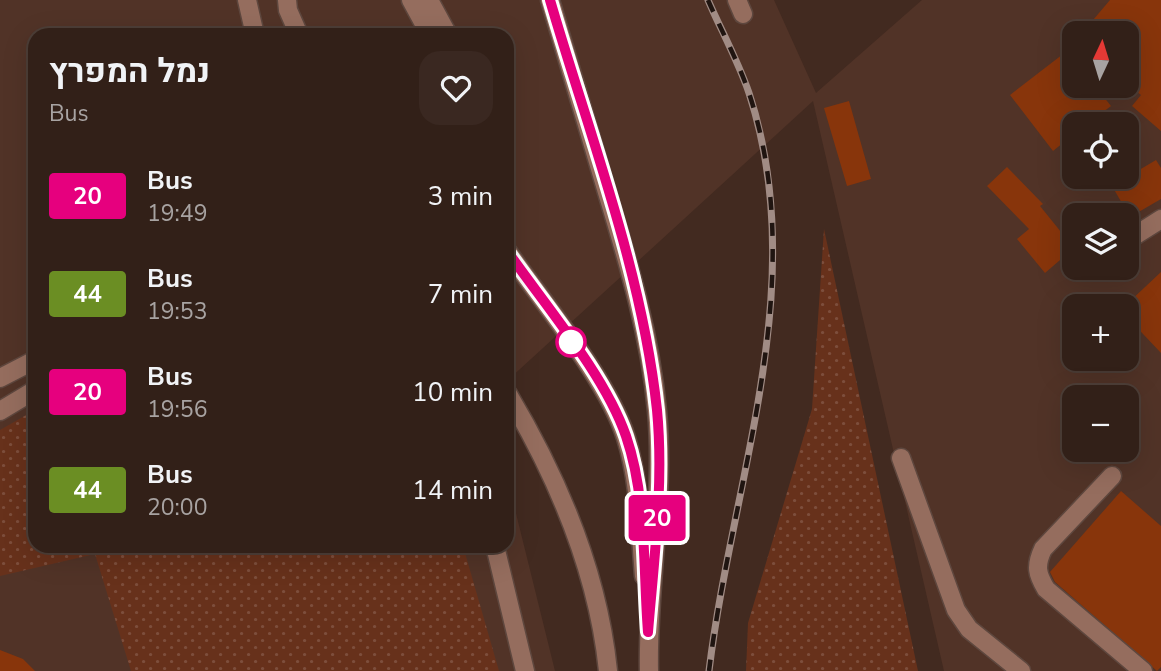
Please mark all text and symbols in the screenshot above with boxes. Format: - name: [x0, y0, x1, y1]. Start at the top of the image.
- north arrow: [1062, 21, 1139, 98]
- map controls: [1062, 21, 1139, 462]
- text: נמל המפרץ: [49, 49, 210, 94]
- button: heart: [419, 51, 493, 125]
- text: Bus: [49, 98, 89, 129]
- button: locate: [1062, 112, 1139, 189]
- text: Bus: [147, 163, 193, 198]
- text: 3 min: [428, 179, 493, 214]
- text: 20: [73, 180, 102, 212]
- text: 19:49: [147, 198, 207, 229]
- button: layers: [1062, 203, 1139, 280]
- text: Bus: [147, 261, 193, 296]
- text: 7 min: [428, 277, 493, 312]
- text: 44: [73, 278, 102, 310]
- button: +: [1062, 294, 1139, 371]
- text: 19:53: [147, 296, 207, 327]
- unlabelled marker: [556, 327, 586, 357]
- text: Bus: [147, 359, 193, 394]
- text: 10 min: [412, 375, 493, 410]
- text: 20: [73, 376, 102, 408]
- button: −: [1062, 385, 1139, 462]
- text: 19:56: [147, 394, 207, 425]
- text: Bus: [147, 457, 193, 492]
- text: 14 min: [412, 473, 493, 508]
- text: 44: [73, 474, 102, 506]
- text: 20:00: [147, 492, 207, 523]
- line badge: 20: [626, 495, 688, 541]
- text: 20: [643, 502, 671, 534]

